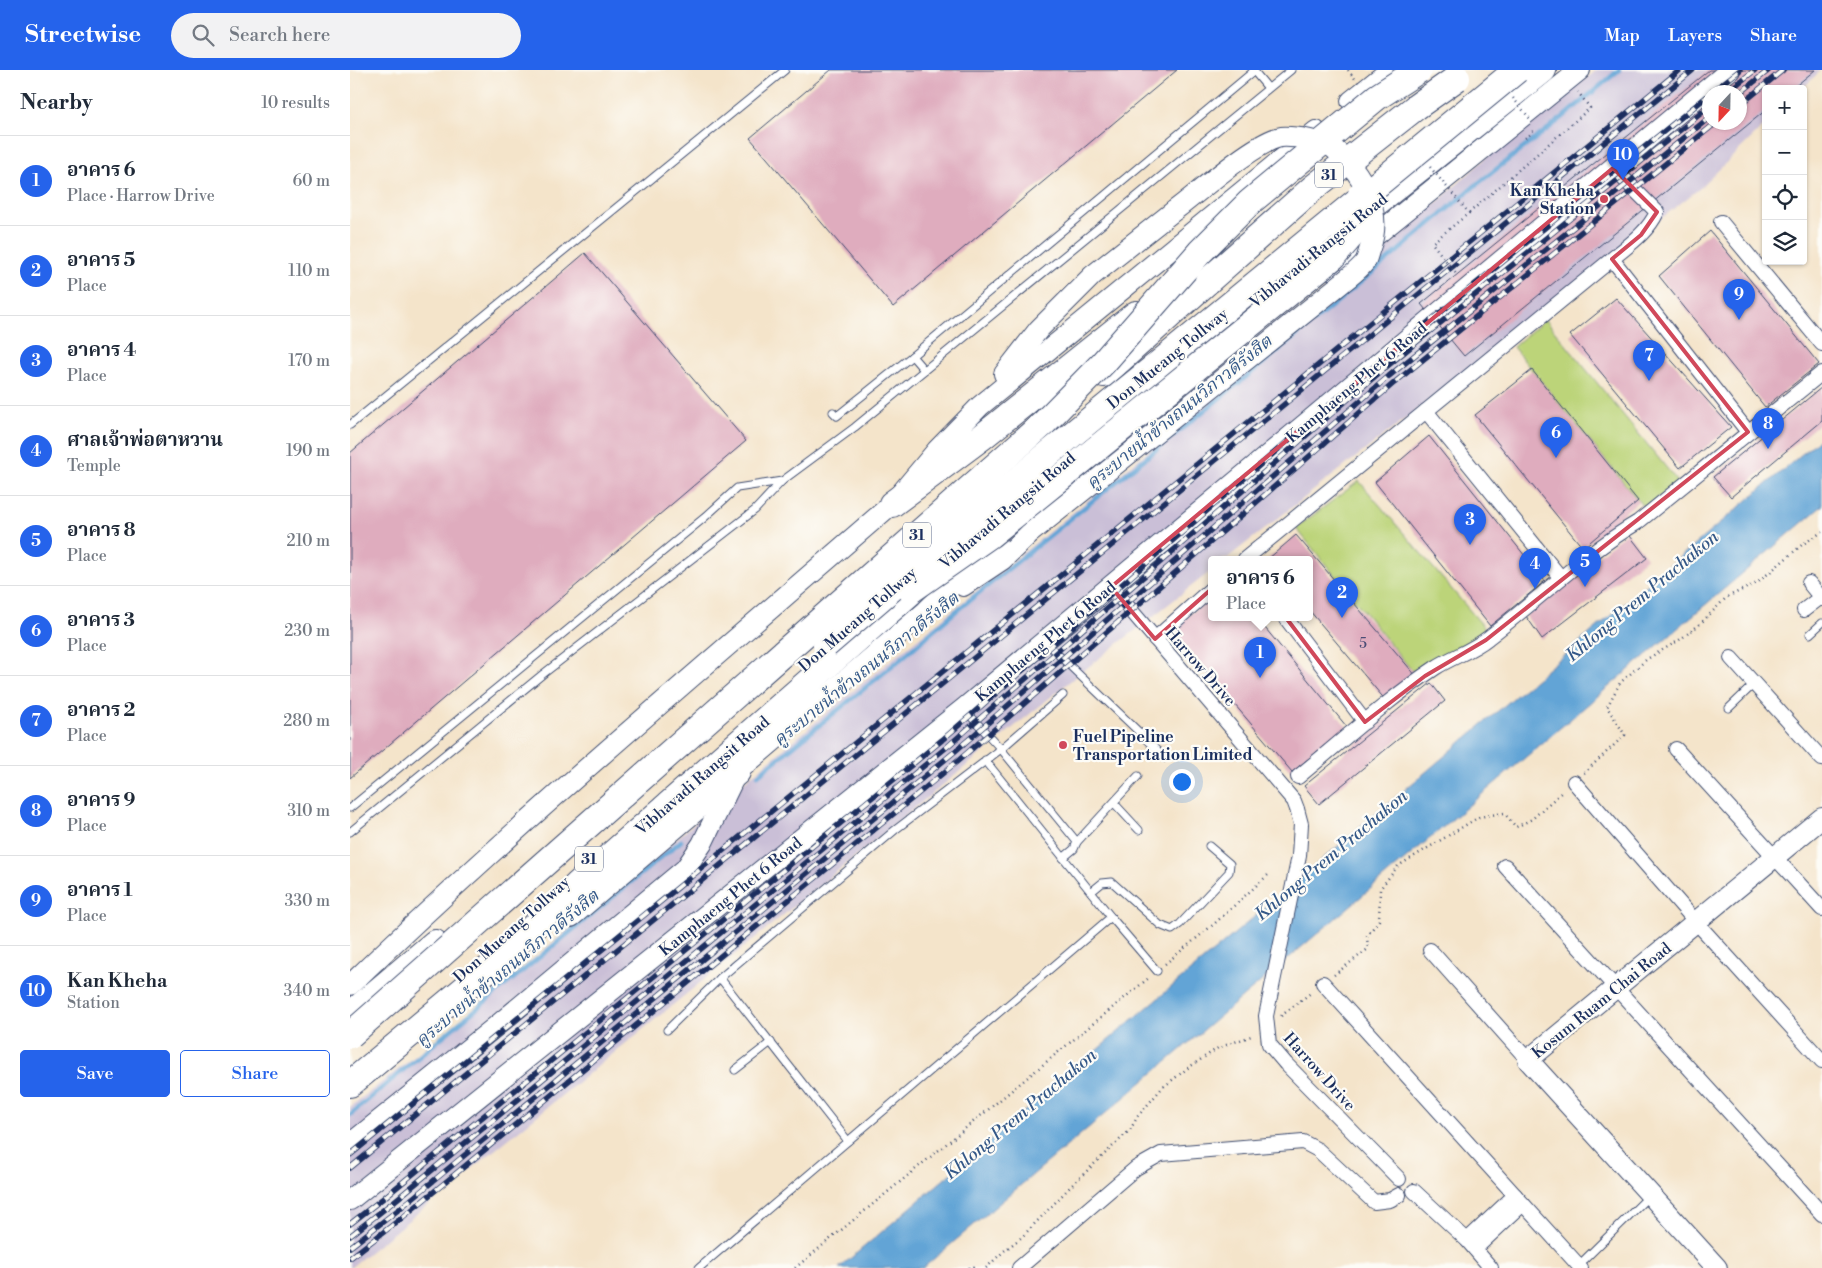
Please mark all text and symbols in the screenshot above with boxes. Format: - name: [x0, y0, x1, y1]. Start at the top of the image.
- search box: [171, 13, 521, 58]
- text: Streetwise: [25, 20, 141, 50]
- icon: search: [189, 21, 217, 49]
- text: Search here: [229, 23, 330, 47]
- text: Map: [1605, 24, 1640, 47]
- text: Layers: [1668, 24, 1722, 47]
- text: Share: [1750, 24, 1797, 47]
- north arrow: [1702, 85, 1747, 130]
- map controls: [1762, 85, 1807, 265]
- button: +: [1762, 85, 1807, 130]
- text: Nearby: [20, 90, 93, 116]
- text: 10 results: [261, 93, 330, 113]
- button: −: [1762, 130, 1807, 175]
- pin: 10: [1607, 139, 1639, 180]
- text: อาคาร 6: [67, 158, 135, 182]
- road number: 31: [1315, 162, 1343, 188]
- text: 1: [32, 171, 40, 191]
- text: 60 m: [292, 171, 330, 191]
- button: locate: [1762, 175, 1807, 220]
- place label: Kan Kheha Station: [1510, 181, 1594, 219]
- text: Place · Harrow Drive: [67, 186, 215, 206]
- street label: Vibhavadi Rangsit Road: [1245, 189, 1392, 313]
- marker: Kan Kheha Station: [1598, 193, 1610, 205]
- button: layers: [1762, 220, 1807, 265]
- text: อาคาร 5: [67, 248, 135, 272]
- text: 2: [31, 261, 41, 281]
- text: 110 m: [288, 261, 330, 281]
- text: Place: [67, 276, 107, 296]
- pin: 9: [1723, 279, 1755, 320]
- street label: Don Mueang Tollway: [1103, 304, 1232, 414]
- street label: Kamphaeng Phet 6 Road: [1282, 318, 1431, 448]
- water label: คูระบายน้ำข้างถนนวิภาวดีรังสิต: [1080, 328, 1277, 495]
- text: อาคาร 4: [67, 338, 136, 362]
- pin: 7: [1633, 340, 1665, 381]
- text: 3: [31, 351, 41, 371]
- text: 170 m: [288, 351, 330, 371]
- text: Place: [67, 366, 107, 386]
- pin: 8: [1752, 408, 1784, 449]
- pin: 6: [1540, 417, 1572, 458]
- text: ศาลเจ้าพ่อตาหวาน: [67, 428, 223, 452]
- text: 4: [31, 441, 41, 461]
- text: 190 m: [286, 441, 330, 461]
- street label: Vibhavadi Rangsit Road: [935, 448, 1080, 574]
- text: Temple: [67, 456, 121, 476]
- pin: 3: [1454, 504, 1486, 545]
- text: อาคาร 8: [67, 518, 136, 542]
- road number: 31: [903, 522, 931, 548]
- water label: Khlong Prem Prachakon: [1561, 525, 1724, 667]
- text: 5: [31, 531, 41, 551]
- text: 210 m: [286, 531, 330, 551]
- text: Place: [67, 546, 107, 566]
- pin: 5: [1569, 546, 1601, 587]
- pin: 4: [1519, 548, 1551, 589]
- popup: [1208, 556, 1313, 621]
- street label: Don Mueang Tollway: [795, 563, 921, 676]
- text: อาคาร 6: [1226, 566, 1295, 590]
- street label: Kamphaeng Phet 6 Road: [971, 577, 1120, 707]
- pin: 2: [1326, 577, 1358, 618]
- water label: คูระบายน้ำข้างถนนวิภาวดีรังสิต: [767, 585, 964, 752]
- text: Place: [1226, 594, 1266, 614]
- text: อาคาร 3: [67, 608, 135, 632]
- text: 6: [31, 621, 41, 641]
- text: 230 m: [284, 621, 330, 641]
- street label: Harrow Drive: [1160, 623, 1240, 710]
- house number: 5: [1359, 635, 1367, 653]
- text: Place: [67, 636, 107, 656]
- pin: 1: [1244, 637, 1276, 678]
- text: อาคาร 2: [67, 698, 135, 722]
- text: 7: [31, 711, 41, 731]
- text: 280 m: [283, 711, 330, 731]
- street label: Vibhavadi Rangsit Road: [631, 712, 774, 840]
- text: Place: [67, 726, 107, 746]
- place label: Fuel Pipeline Transportation Limited: [1073, 727, 1253, 765]
- marker: Fuel Pipeline Transportation Limited: [1057, 739, 1069, 751]
- your location: [1169, 769, 1195, 795]
- water label: Khlong Prem Prachakon: [1250, 784, 1413, 926]
- text: อาคาร 9: [67, 788, 135, 812]
- text: 8: [31, 801, 41, 821]
- text: 310 m: [287, 801, 330, 821]
- text: Place: [67, 816, 107, 836]
- street label: Kamphaeng Phet 6 Road: [655, 833, 806, 961]
- road number: 31: [575, 846, 603, 872]
- street label: Don Mueang Tollway: [449, 872, 574, 987]
- text: อาคาร 1: [67, 878, 133, 902]
- water label: คูระบายน้ำข้างถนนวิภาวดีรังสิต: [409, 882, 604, 1052]
- text: 9: [31, 891, 41, 911]
- text: 330 m: [284, 891, 330, 911]
- text: Place: [67, 906, 107, 926]
- street label: Kosum Ruam Chai Road: [1528, 938, 1675, 1063]
- text: Kan Kheha: [67, 969, 167, 993]
- text: 10: [27, 981, 45, 1001]
- text: 340 m: [283, 981, 330, 1001]
- text: Station: [67, 993, 120, 1013]
- street label: Harrow Drive: [1279, 1028, 1360, 1115]
- water label: Khlong Prem Prachakon: [939, 1043, 1102, 1185]
- button: Save: [20, 1050, 170, 1097]
- button: Share: [180, 1050, 330, 1097]

